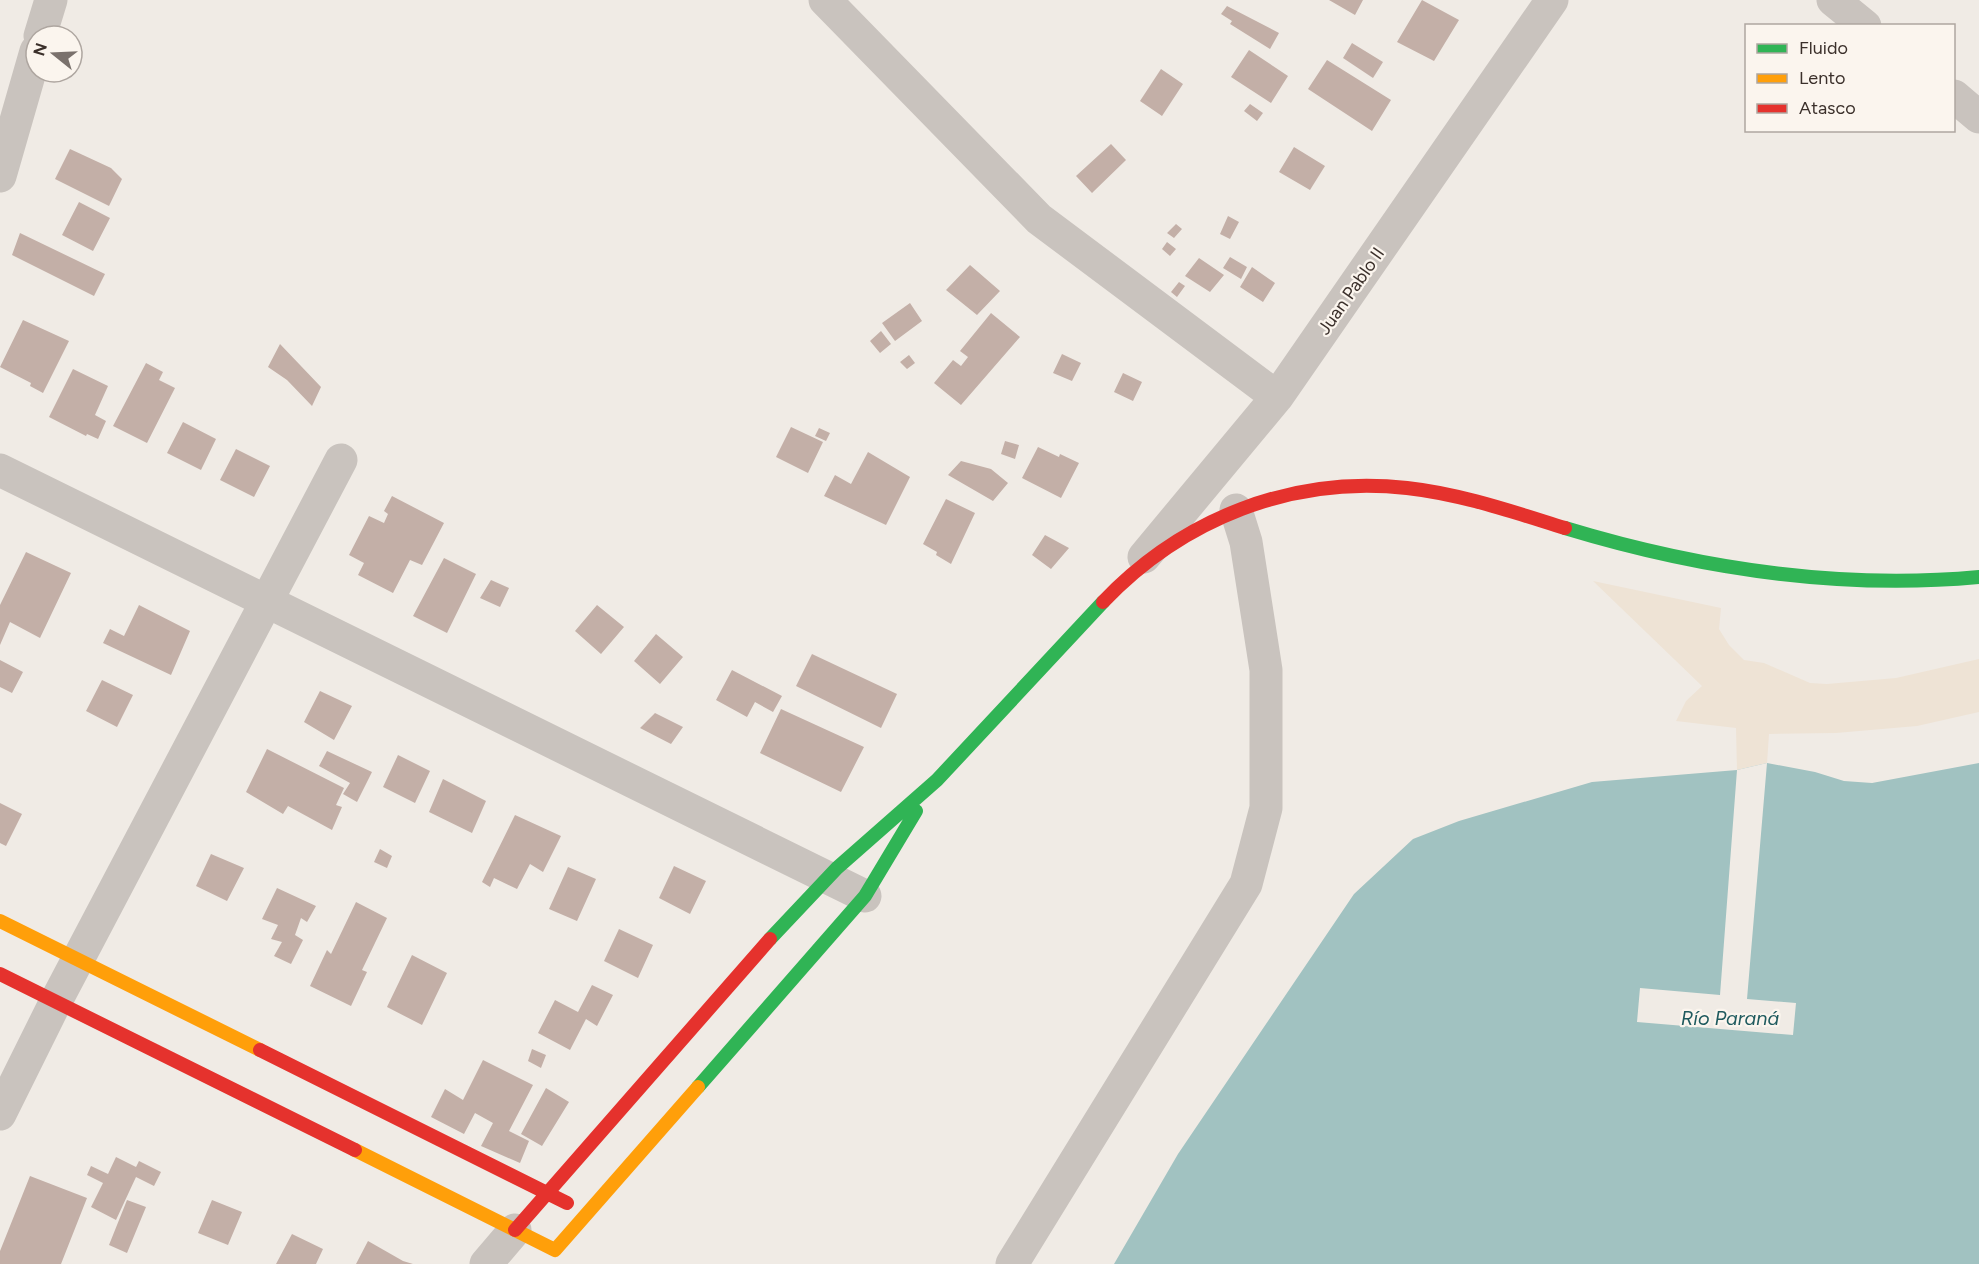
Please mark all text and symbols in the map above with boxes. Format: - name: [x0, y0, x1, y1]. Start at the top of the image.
- north arrow: [24, 24, 84, 84]
- legend: [1745, 24, 1955, 132]
- text: Fluido: [1799, 37, 1848, 59]
- text: N: [29, 41, 51, 58]
- text: Lento: [1799, 67, 1845, 89]
- text: Atasco: [1799, 97, 1856, 119]
- street label: Juan Pablo II: [1313, 243, 1389, 339]
- water label: Río Paraná: [1681, 1006, 1779, 1030]

